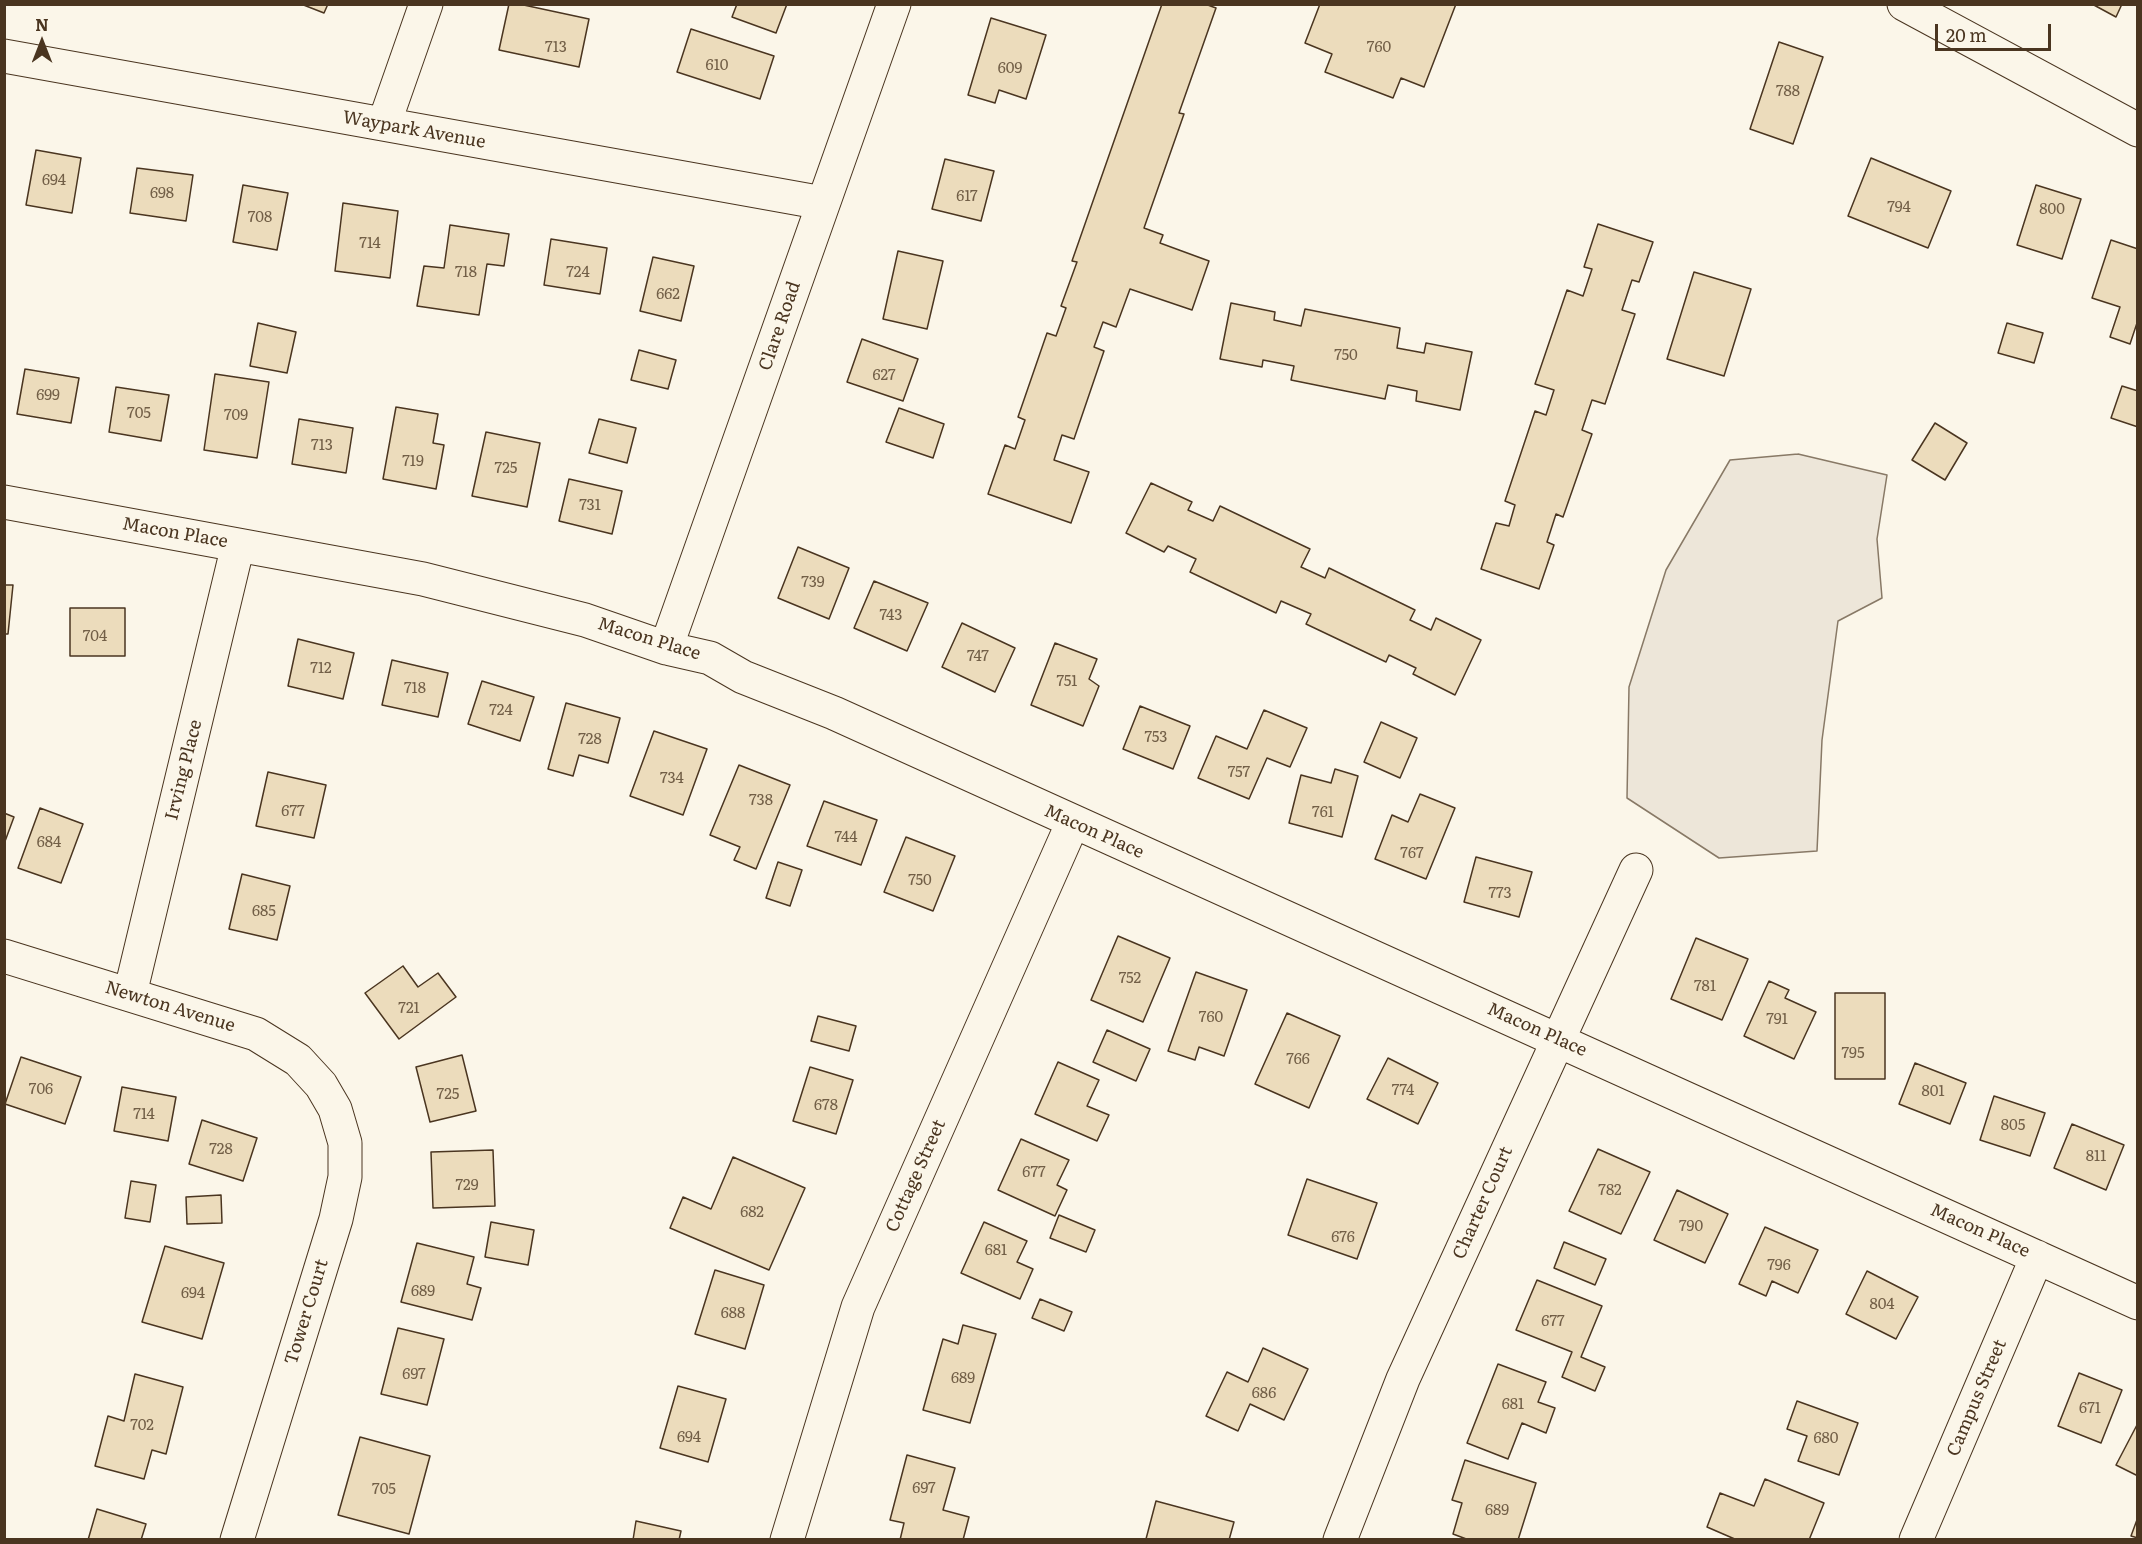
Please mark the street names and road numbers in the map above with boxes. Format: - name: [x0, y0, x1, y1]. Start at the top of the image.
- street label: Waypark Avenue: [341, 107, 487, 153]
- street label: Clare Road: [755, 279, 805, 373]
- street label: Macon Place: [121, 513, 229, 553]
- street label: Macon Place: [595, 613, 703, 665]
- street label: Irving Place: [161, 718, 207, 822]
- street label: Macon Place: [1041, 800, 1147, 864]
- street label: Newton Avenue: [102, 977, 238, 1037]
- street label: Macon Place: [1484, 998, 1590, 1062]
- street label: Cottage Street: [882, 1116, 950, 1236]
- street label: Charter Court: [1449, 1143, 1517, 1263]
- street label: Macon Place: [1927, 1199, 2033, 1263]
- street label: Tower Court: [281, 1257, 333, 1367]
- street label: Campus Street: [1943, 1336, 2011, 1460]

